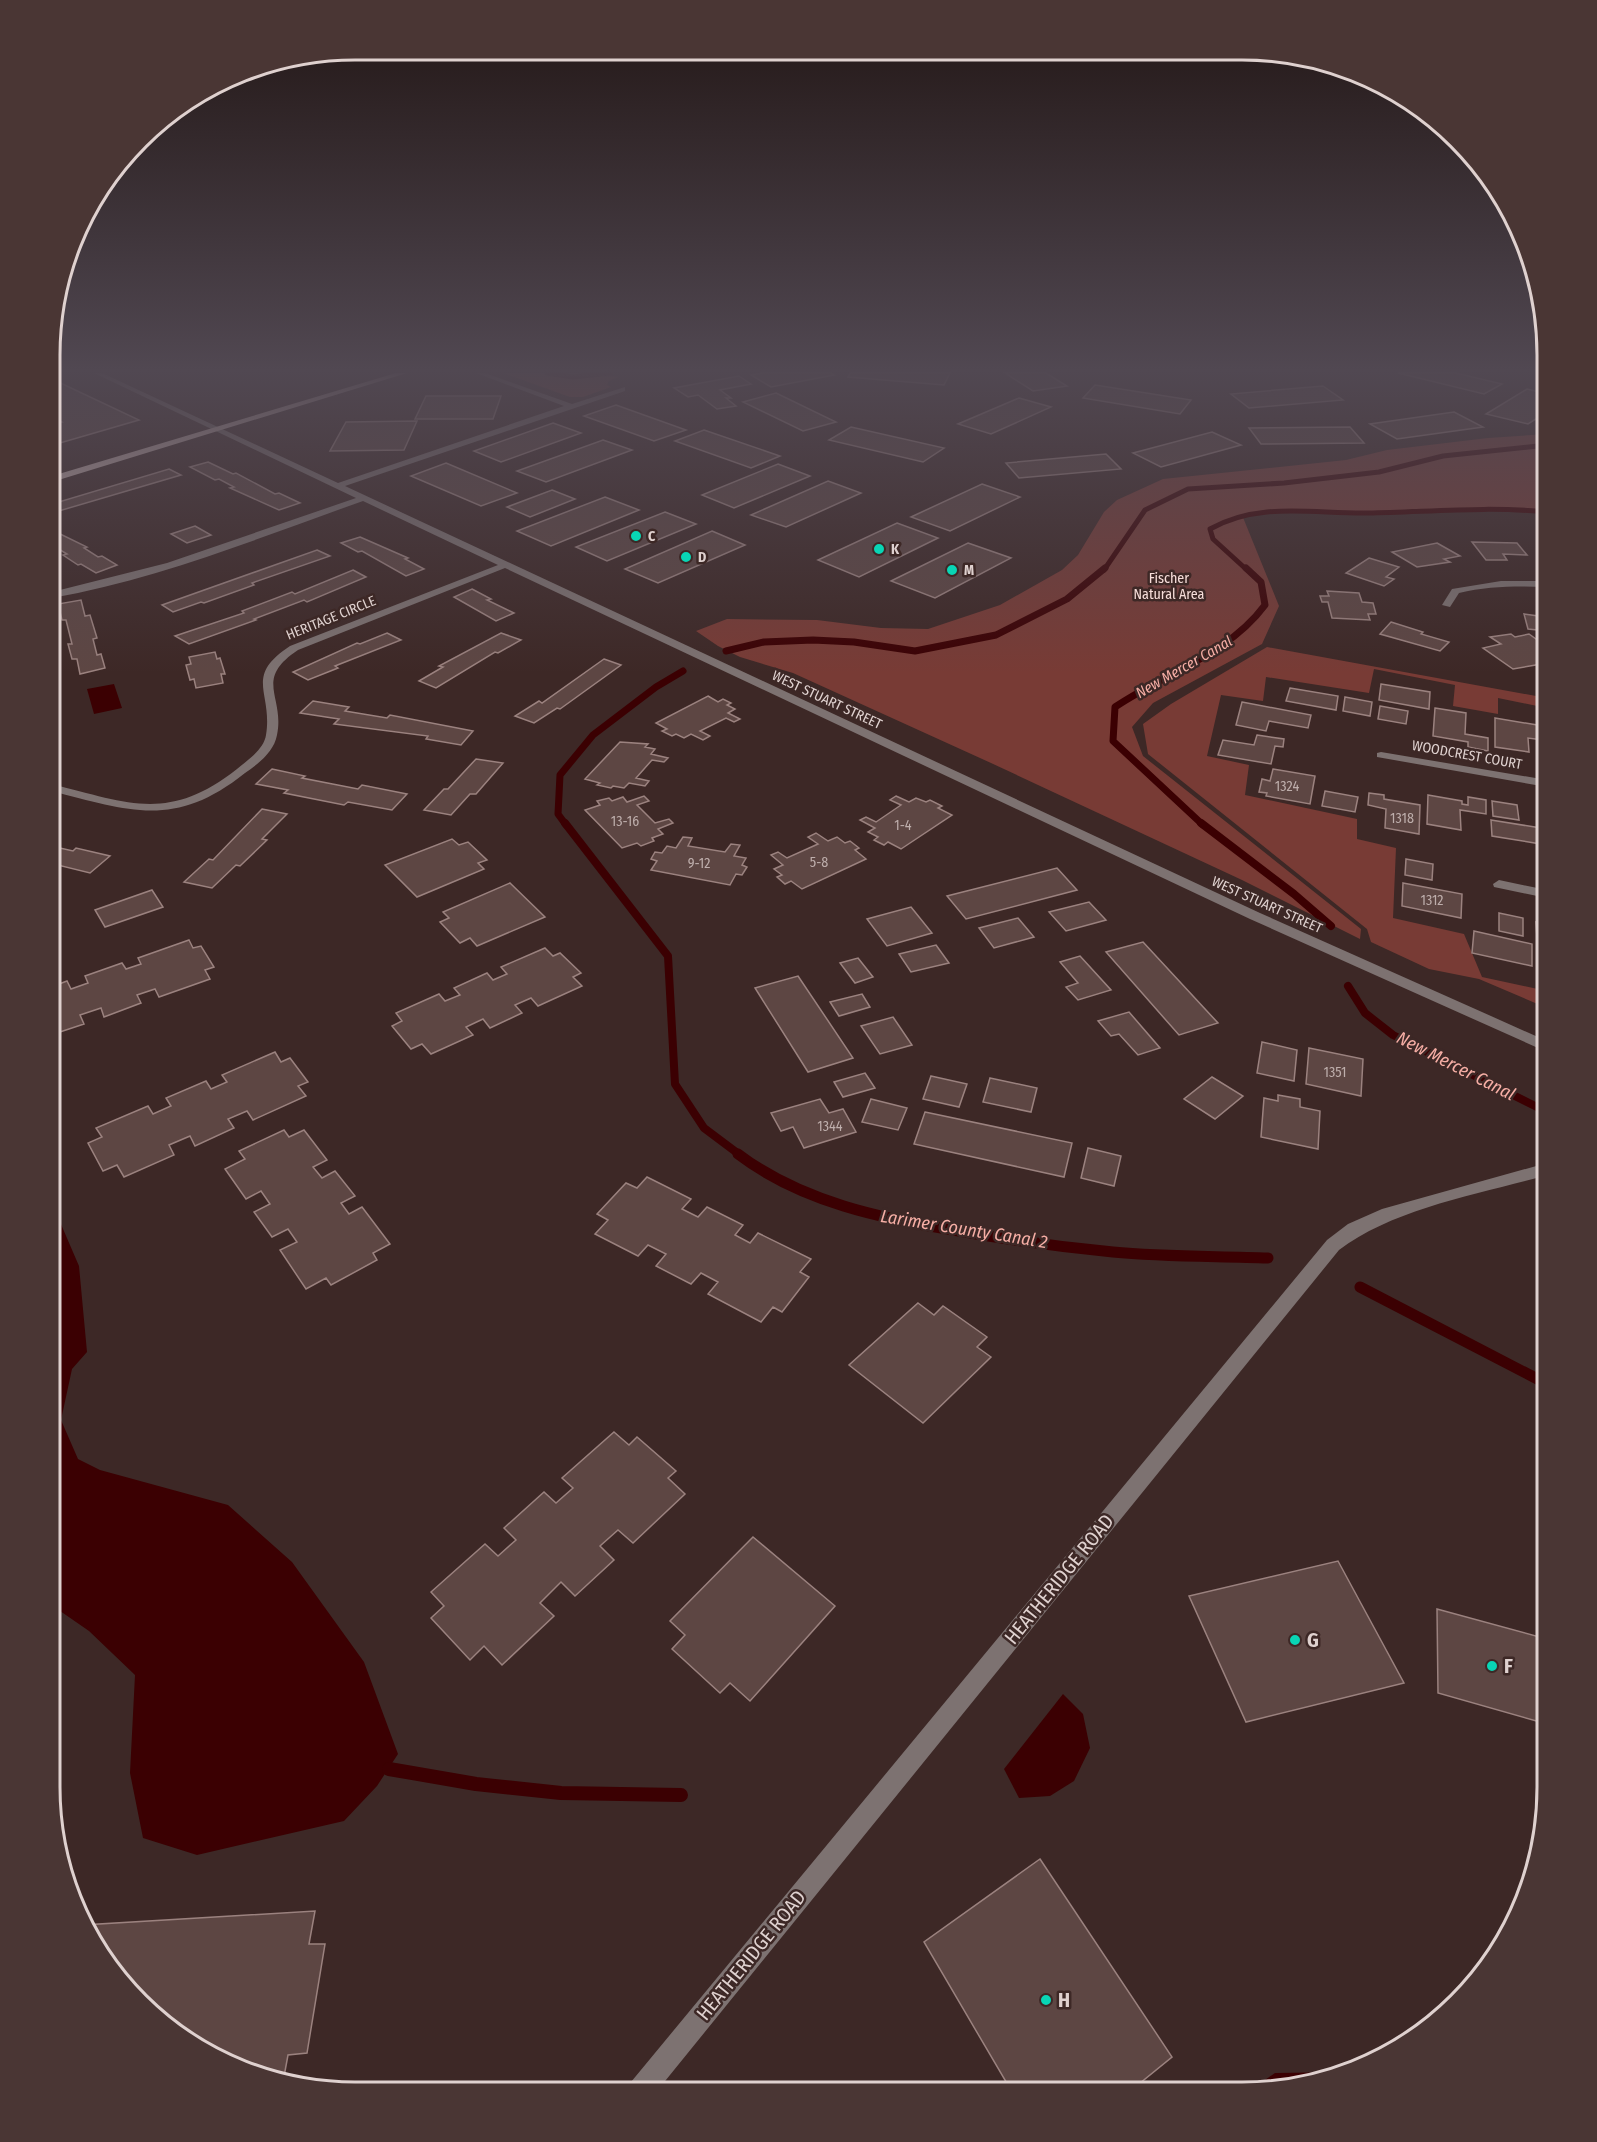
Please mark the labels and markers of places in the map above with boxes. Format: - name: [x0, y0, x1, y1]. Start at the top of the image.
- place label: C: [648, 528, 656, 545]
- marker: C: [629, 529, 643, 543]
- place label: K: [891, 541, 900, 558]
- marker: K: [872, 542, 886, 556]
- place label: D: [698, 549, 706, 566]
- marker: D: [679, 550, 693, 564]
- place label: M: [964, 562, 974, 579]
- marker: M: [945, 563, 959, 577]
- place label: G: [1307, 1628, 1319, 1652]
- marker: G: [1288, 1633, 1302, 1647]
- place label: F: [1504, 1654, 1513, 1678]
- marker: F: [1485, 1659, 1499, 1673]
- place label: H: [1058, 1988, 1070, 2012]
- marker: H: [1039, 1993, 1053, 2007]

